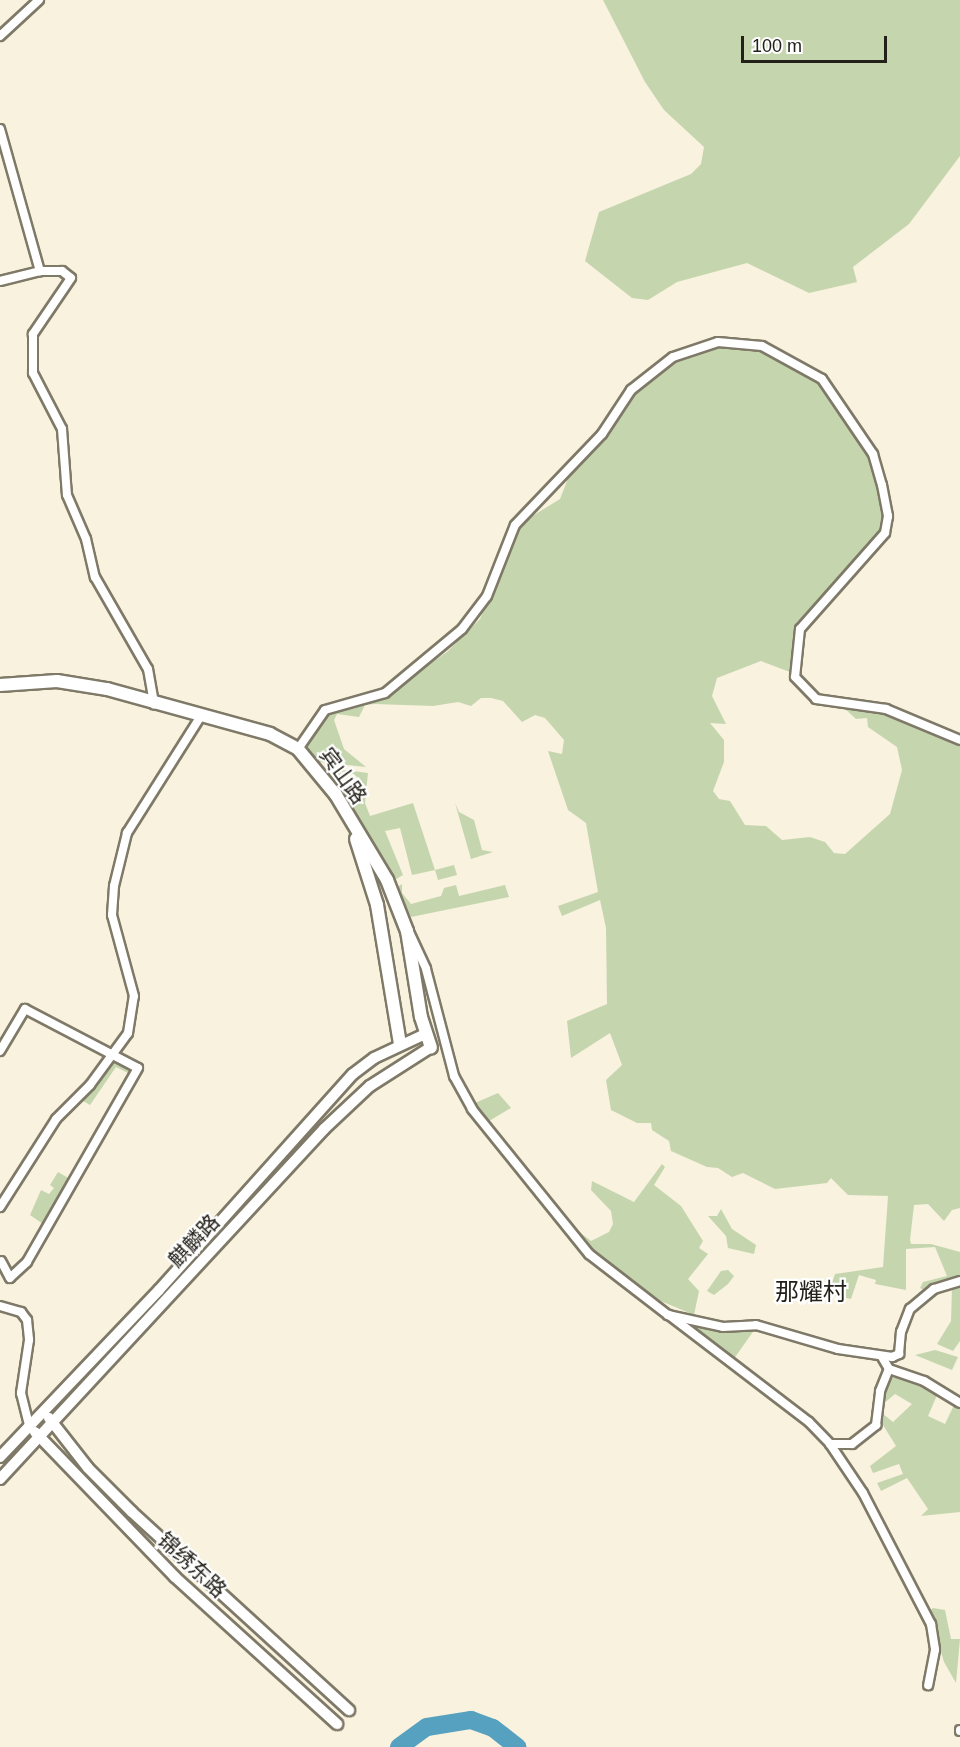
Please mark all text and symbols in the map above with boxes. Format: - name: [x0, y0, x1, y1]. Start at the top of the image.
- scale bar: [744, 24, 890, 62]
- text: 100 m: [752, 36, 802, 56]
- street label: 宾山路: [314, 743, 372, 809]
- street label: 麒麟路: [163, 1209, 225, 1273]
- district label: 那耀村: [775, 1278, 847, 1306]
- street label: 锦绣东路: [153, 1527, 231, 1603]

